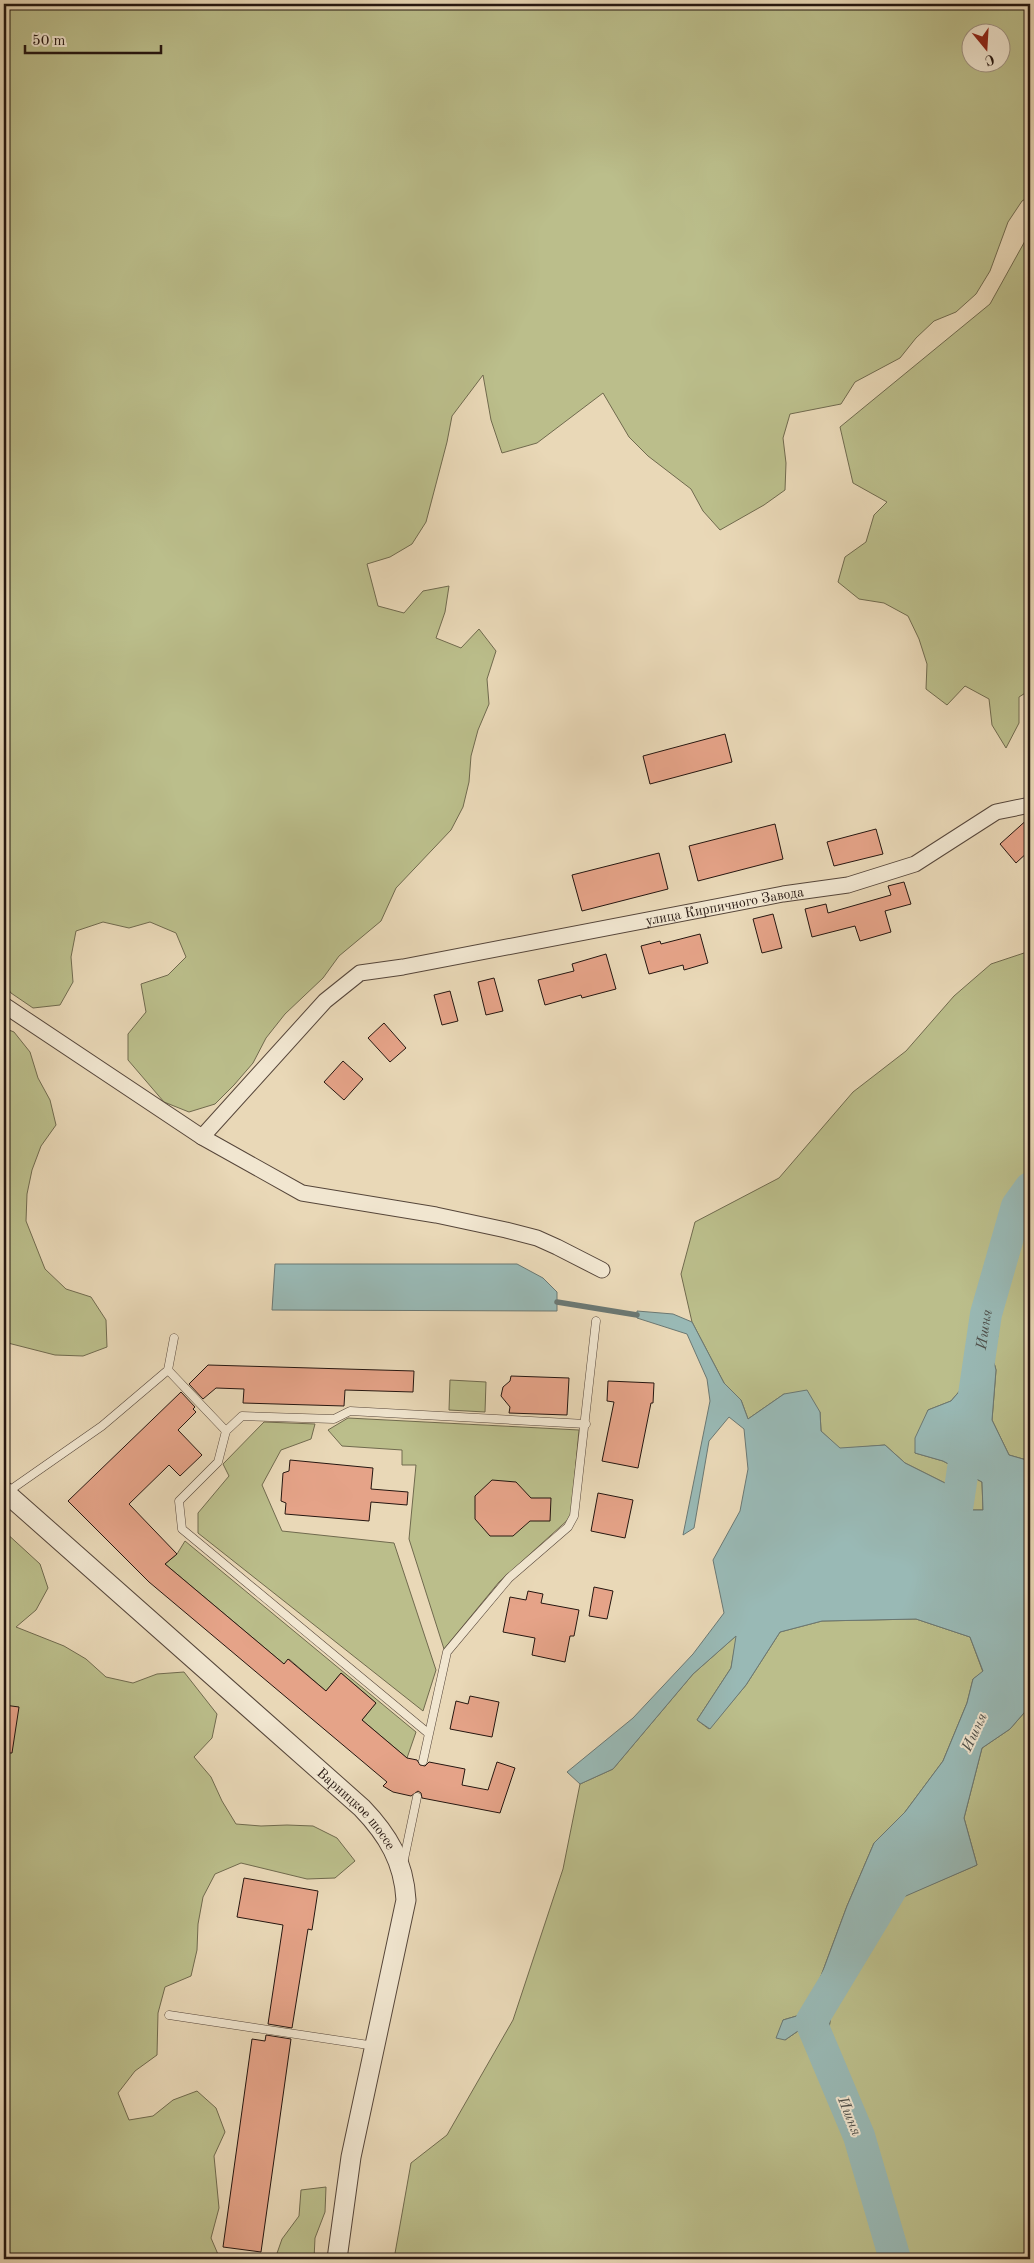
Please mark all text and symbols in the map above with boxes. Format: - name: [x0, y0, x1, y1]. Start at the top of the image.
- scale bar: [25, 22, 161, 54]
- north arrow: [962, 22, 1012, 72]
- text: 50 m: [32, 34, 66, 49]
- text: С: [983, 51, 996, 67]
- street label: улица Кирпичного Завода: [644, 885, 805, 928]
- water label: Ишня: [975, 1308, 996, 1352]
- water label: Ишня: [960, 1711, 991, 1755]
- street label: Варницкое шоссе: [314, 1766, 397, 1852]
- water label: Ишня: [834, 2094, 863, 2138]

